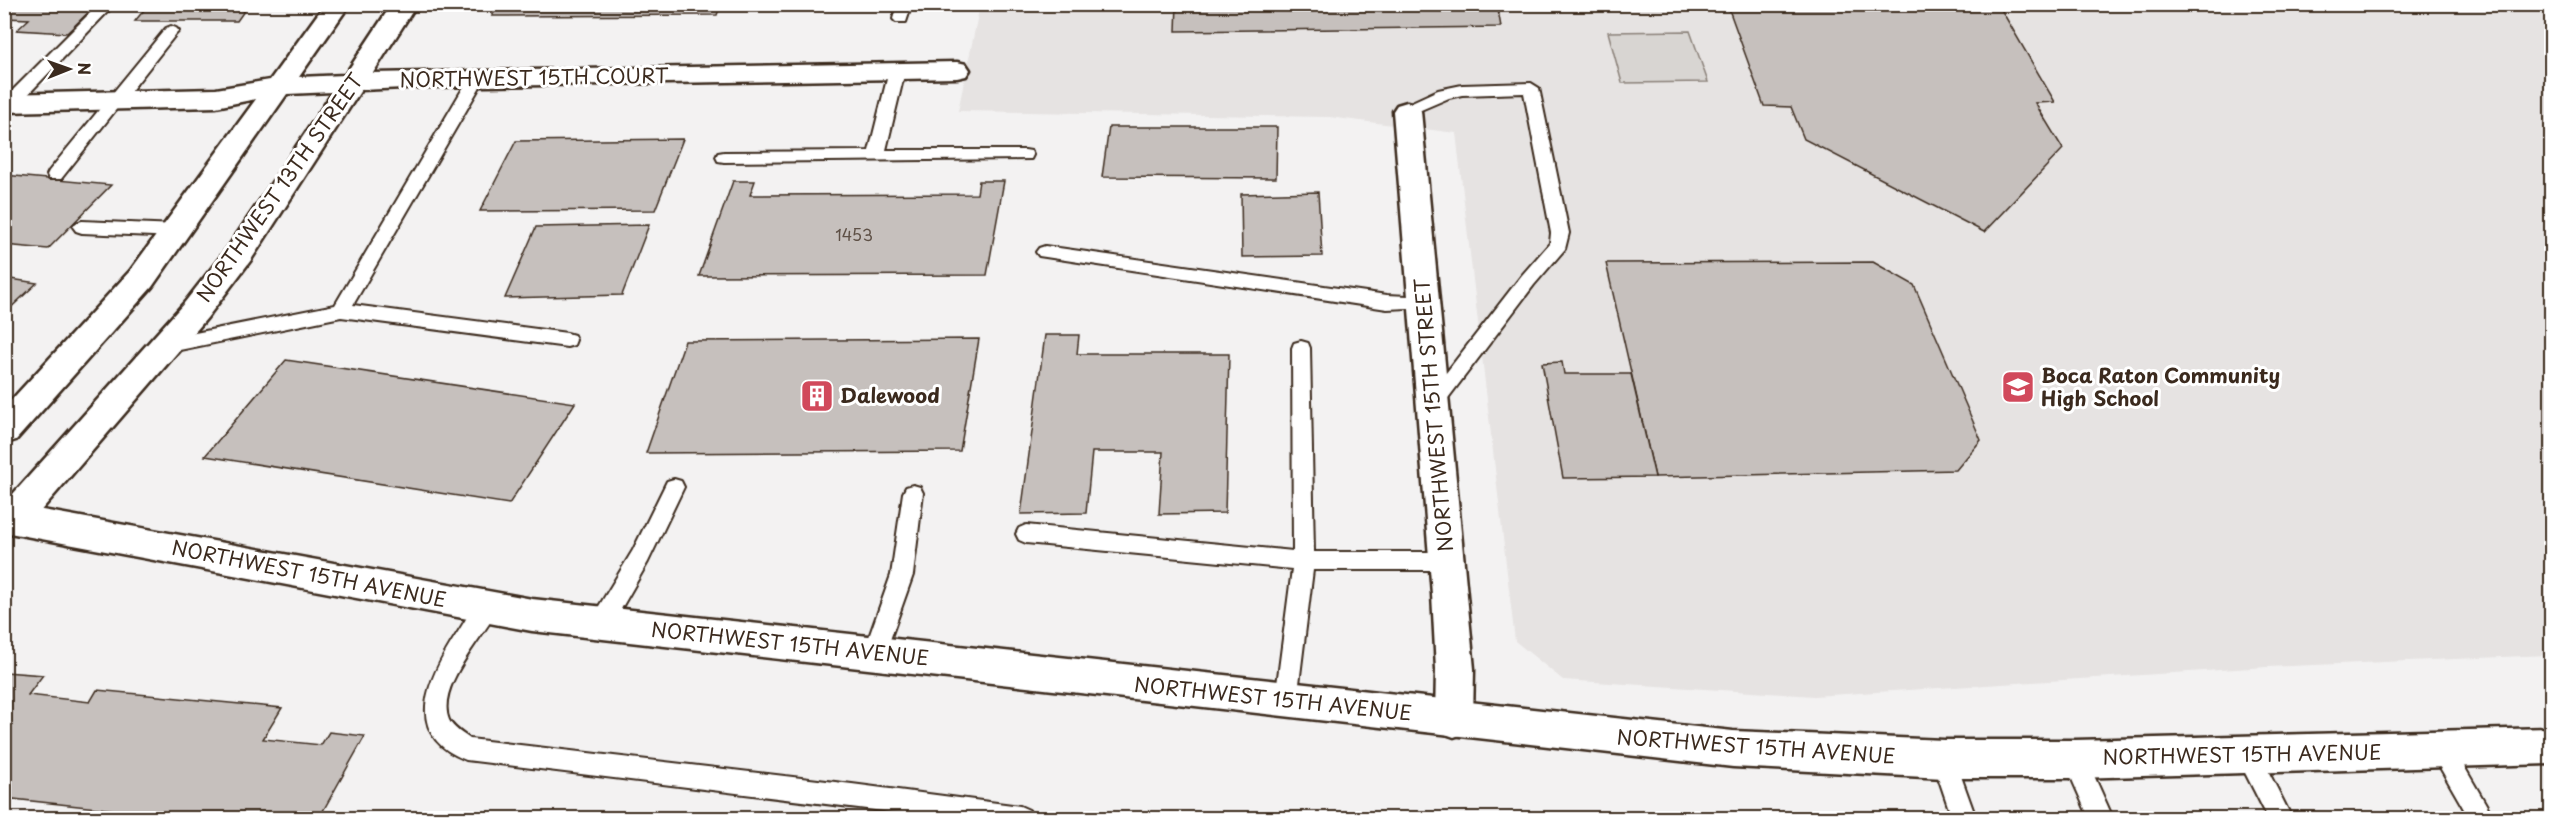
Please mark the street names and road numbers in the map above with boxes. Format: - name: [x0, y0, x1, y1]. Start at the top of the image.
- street label: NORTHWEST 15TH COURT: [399, 60, 669, 94]
- street label: NORTHWEST 13TH STREET: [189, 67, 370, 308]
- street label: NORTHWEST 15TH STREET: [1406, 277, 1460, 553]
- street label: NORTHWEST 15TH AVENUE: [169, 532, 449, 614]
- street label: NORTHWEST 15TH AVENUE: [650, 614, 930, 673]
- street label: NORTHWEST 15TH AVENUE: [1133, 669, 1413, 728]
- street label: NORTHWEST 15TH AVENUE: [1616, 721, 1896, 771]
- street label: NORTHWEST 15TH AVENUE: [2102, 737, 2382, 771]

